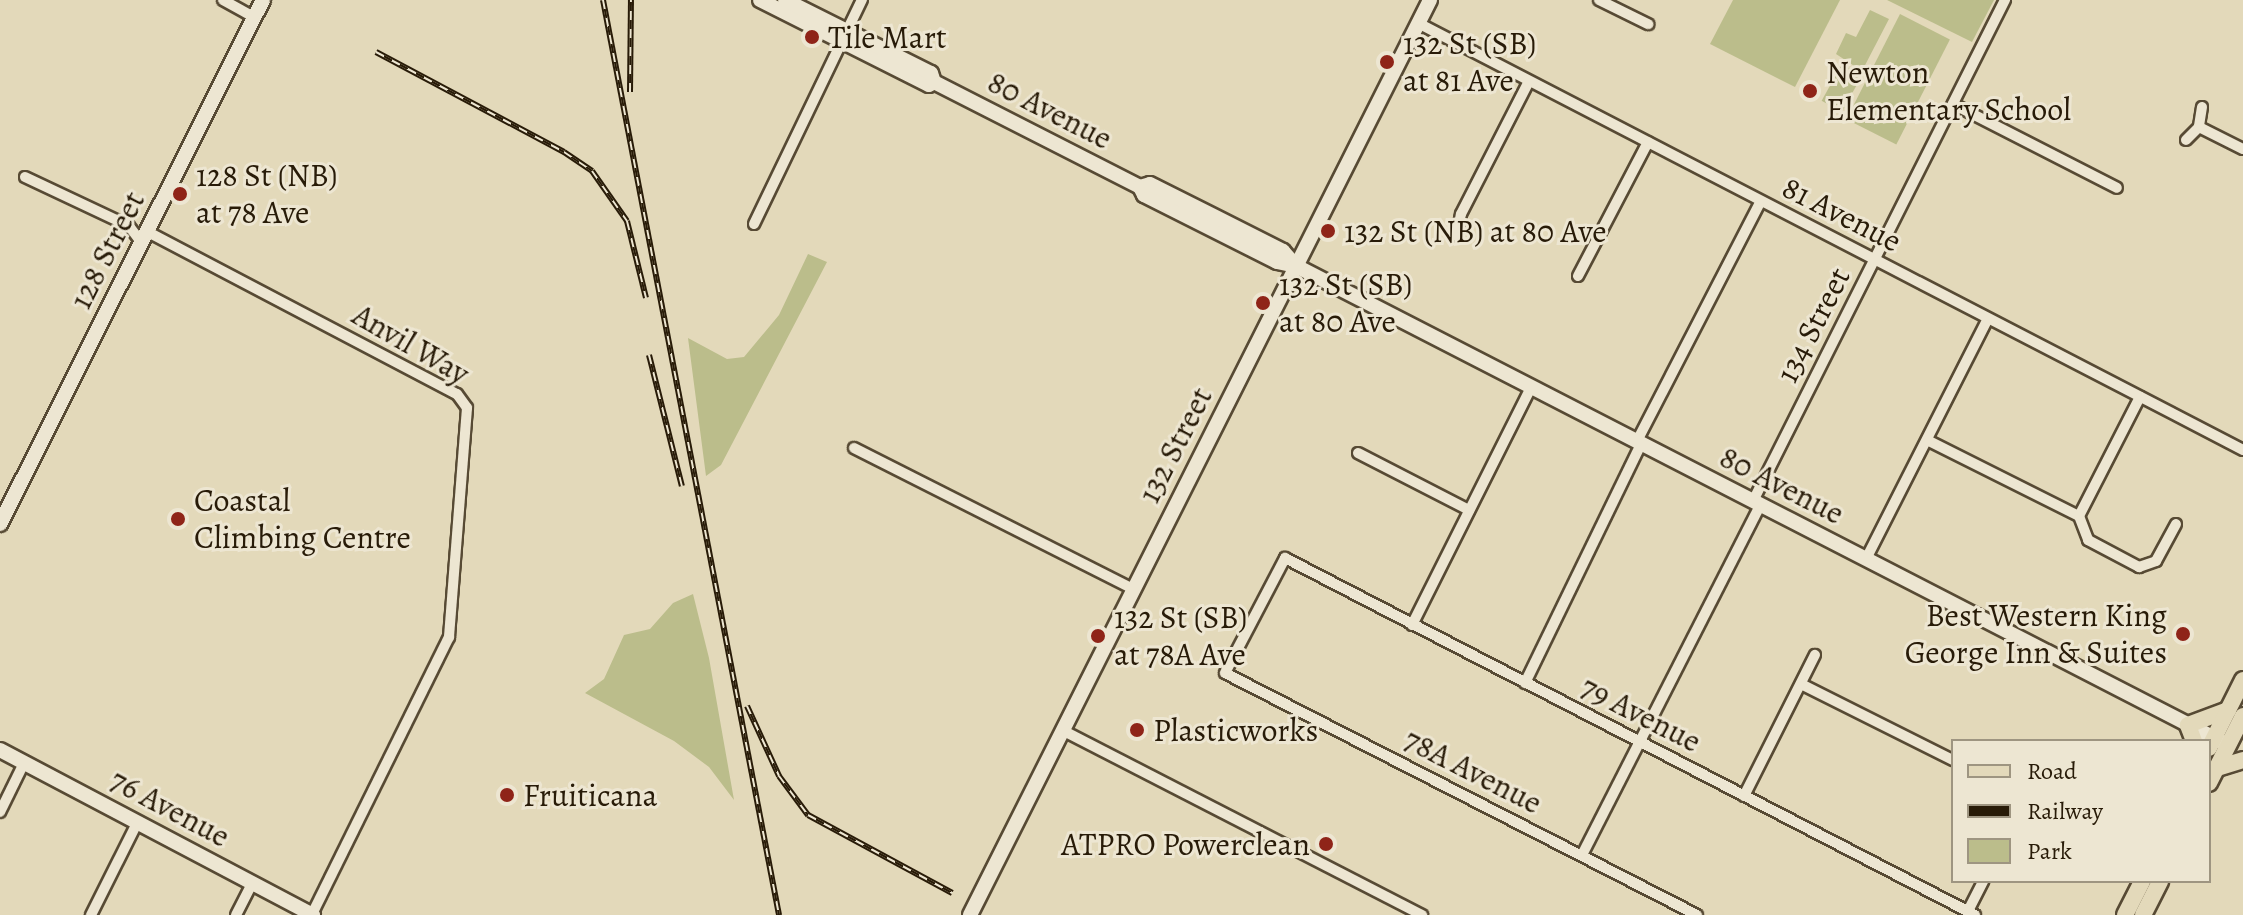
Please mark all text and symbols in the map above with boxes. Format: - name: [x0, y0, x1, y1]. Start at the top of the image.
- place label: Tile Mart: [828, 18, 947, 56]
- place label: 132 St (SB) at 81 Ave: [1403, 25, 1536, 100]
- marker: Tile Mart: [803, 28, 821, 46]
- marker: 132 St (SB) at 81 Ave: [1378, 53, 1396, 71]
- place label: Newton Elementary School: [1826, 54, 2071, 129]
- street label: 80 Avenue: [981, 62, 1119, 158]
- marker: Newton Elementary School: [1801, 82, 1819, 100]
- place label: 128 St (NB) at 78 Ave: [196, 157, 338, 232]
- street label: 81 Avenue: [1776, 168, 1908, 260]
- street label: 128 Street: [61, 185, 153, 315]
- marker: 128 St (NB) at 78 Ave: [171, 185, 189, 203]
- place label: 132 St (NB) at 80 Ave: [1344, 212, 1606, 250]
- marker: 132 St (NB) at 80 Ave: [1319, 222, 1337, 240]
- street label: 134 Street: [1768, 261, 1858, 389]
- place label: 132 St (SB) at 80 Ave: [1279, 266, 1412, 341]
- marker: 132 St (SB) at 80 Ave: [1254, 294, 1272, 312]
- street label: Anvil Way: [346, 295, 476, 393]
- street label: 132 Street: [1130, 381, 1220, 509]
- street label: 80 Avenue: [1713, 437, 1851, 533]
- place label: Coastal Climbing Centre: [194, 482, 411, 557]
- marker: Coastal Climbing Centre: [169, 510, 187, 528]
- place label: Best Western King George Inn & Suites: [1905, 597, 2167, 672]
- place label: 132 St (SB) at 78A Ave: [1114, 599, 1247, 674]
- marker: Best Western King George Inn & Suites: [2174, 625, 2192, 643]
- marker: 132 St (SB) at 78A Ave: [1089, 627, 1107, 645]
- street label: 79 Avenue: [1575, 667, 1707, 761]
- place label: Plasticworks: [1153, 711, 1318, 749]
- street label: 78A Avenue: [1398, 720, 1548, 822]
- marker: Plasticworks: [1128, 721, 1146, 739]
- legend: [1951, 739, 2211, 883]
- text: Road: [2027, 755, 2077, 787]
- street label: 76 Avenue: [104, 761, 236, 855]
- place label: Fruiticana: [523, 776, 658, 814]
- marker: Fruiticana: [498, 786, 516, 804]
- text: Railway: [2027, 795, 2103, 827]
- place label: ATPRO Powerclean: [1061, 825, 1310, 863]
- marker: ATPRO Powerclean: [1317, 835, 1335, 853]
- text: Park: [2027, 835, 2072, 867]

